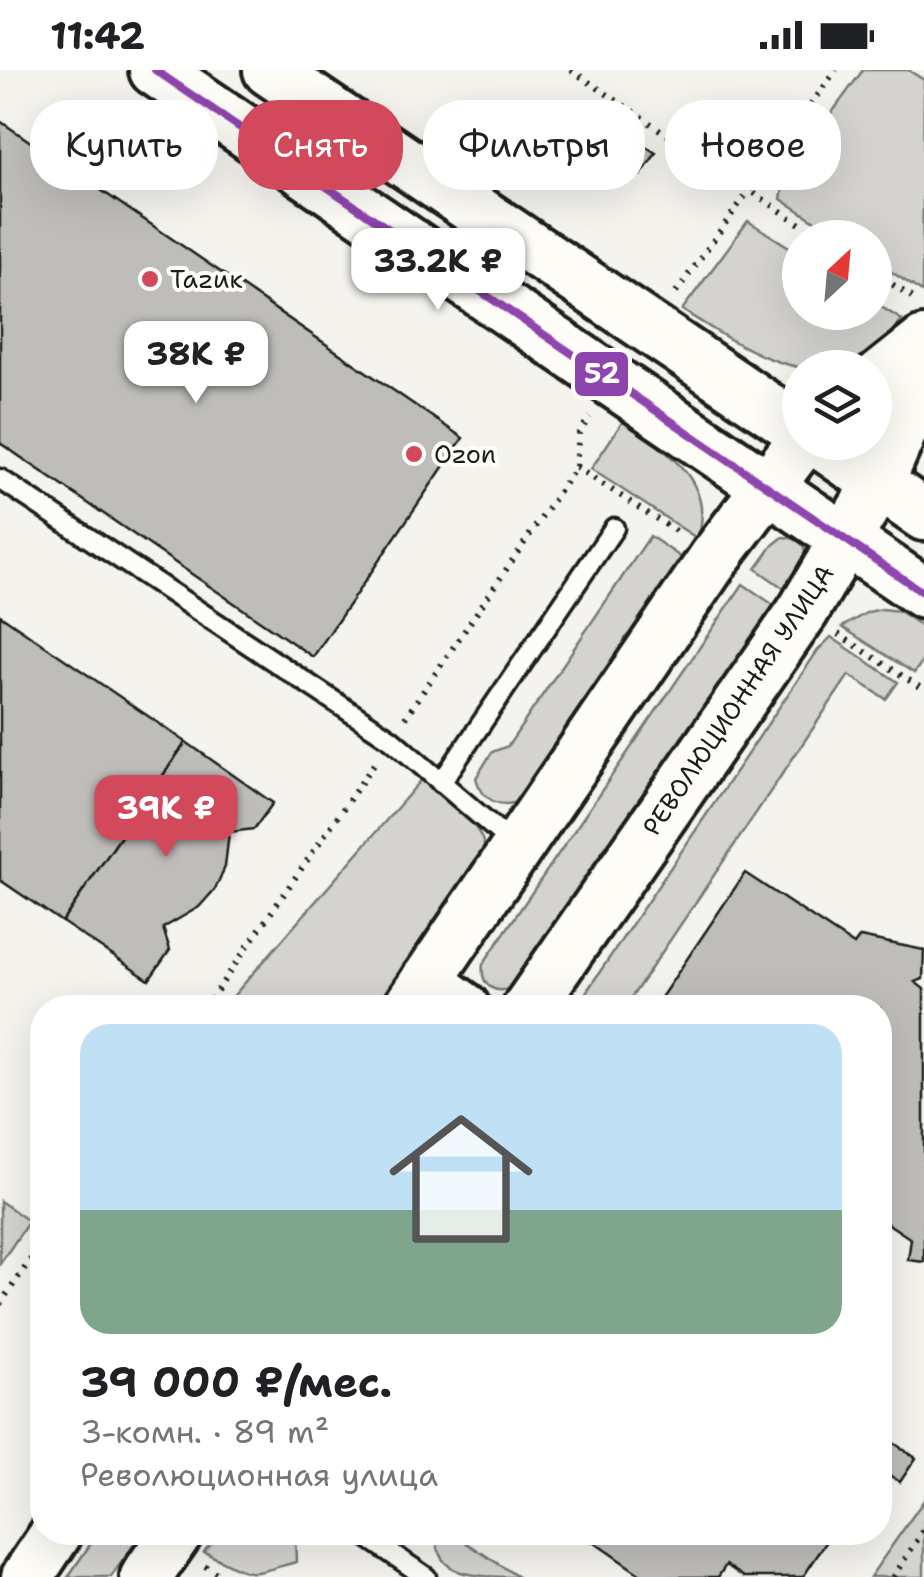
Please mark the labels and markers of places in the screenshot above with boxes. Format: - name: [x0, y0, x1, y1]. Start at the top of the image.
- pin: 33.2K ₽: [346, 228, 530, 313]
- place label: Таzик: [170, 262, 243, 296]
- marker: Таzик: [139, 268, 161, 290]
- pin: 38K ₽: [126, 321, 266, 406]
- place label: Ozon: [434, 437, 496, 471]
- marker: Ozon: [403, 443, 425, 465]
- pin: 39K ₽: [96, 775, 236, 860]

